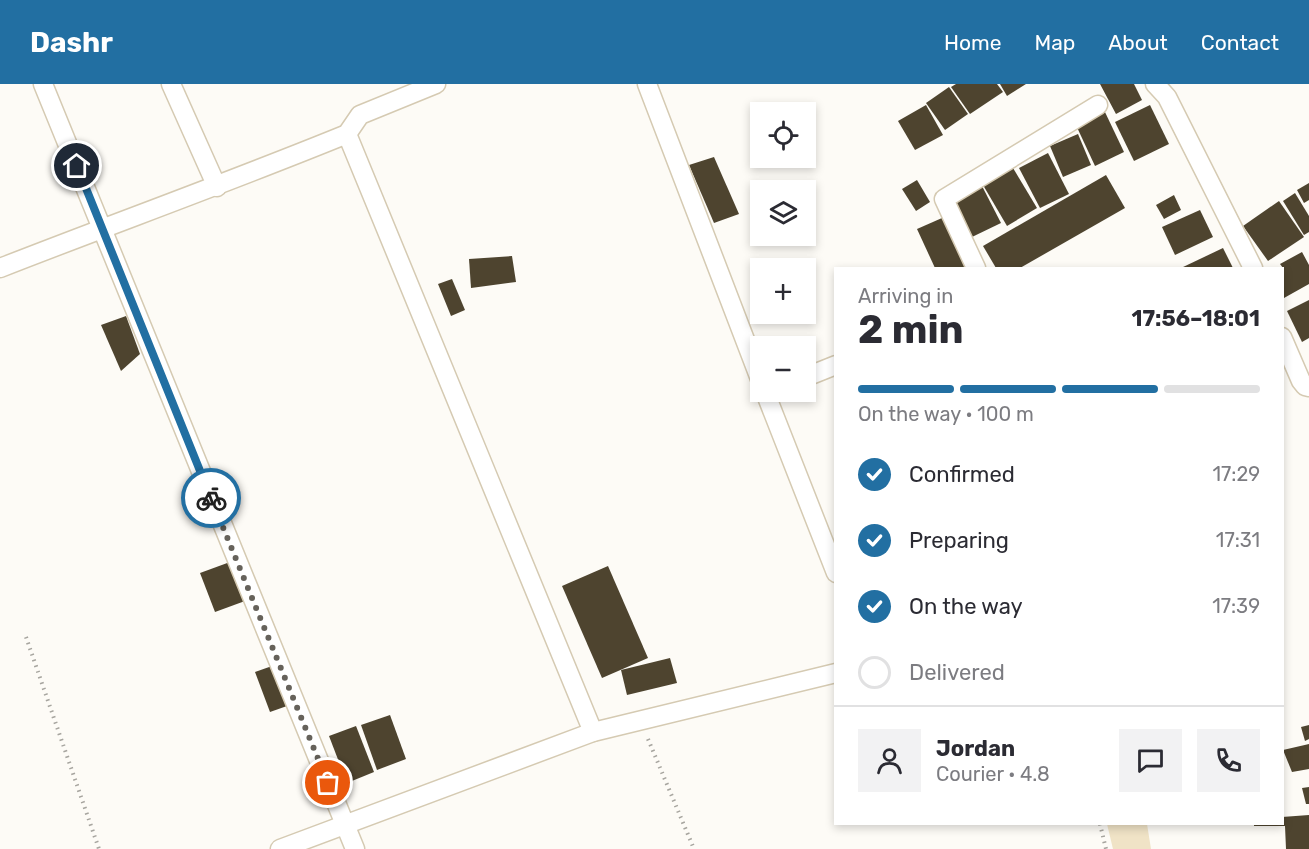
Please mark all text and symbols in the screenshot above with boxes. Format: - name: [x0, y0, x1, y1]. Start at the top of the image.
- text: Dashr: [30, 26, 113, 59]
- text: Home: [944, 30, 1001, 55]
- text: Map: [1034, 30, 1075, 55]
- text: About: [1108, 30, 1168, 55]
- text: Contact: [1201, 30, 1279, 55]
- map controls: [750, 102, 816, 402]
- button: locate: [750, 102, 816, 168]
- pin: [51, 140, 102, 191]
- icon: home: [60, 149, 93, 182]
- button: layers: [750, 180, 816, 246]
- button: +: [750, 258, 816, 324]
- text: Arriving in: [858, 284, 953, 308]
- text: 17:56–18:01: [1131, 305, 1260, 332]
- text: 2 min: [858, 307, 964, 353]
- button: −: [750, 336, 816, 402]
- text: On the way · 100 m: [858, 402, 1034, 426]
- icon: check: [858, 458, 891, 491]
- text: Confirmed: [909, 461, 1015, 488]
- text: 17:29: [1212, 462, 1260, 486]
- courier: [181, 468, 241, 528]
- icon: bike: [195, 482, 228, 515]
- icon: check: [858, 524, 891, 557]
- text: Preparing: [909, 527, 1009, 554]
- text: 17:31: [1216, 528, 1260, 552]
- icon: check: [858, 590, 891, 623]
- text: On the way: [909, 593, 1023, 620]
- text: 17:39: [1212, 594, 1260, 618]
- text: Delivered: [909, 659, 1005, 686]
- button: person: [858, 729, 921, 792]
- button: chat: [1119, 729, 1182, 792]
- button: phone: [1197, 729, 1260, 792]
- text: Jordan: [936, 735, 1015, 762]
- pin: [302, 757, 353, 808]
- text: Courier · 4.8: [936, 762, 1050, 786]
- icon: bag: [311, 766, 344, 799]

